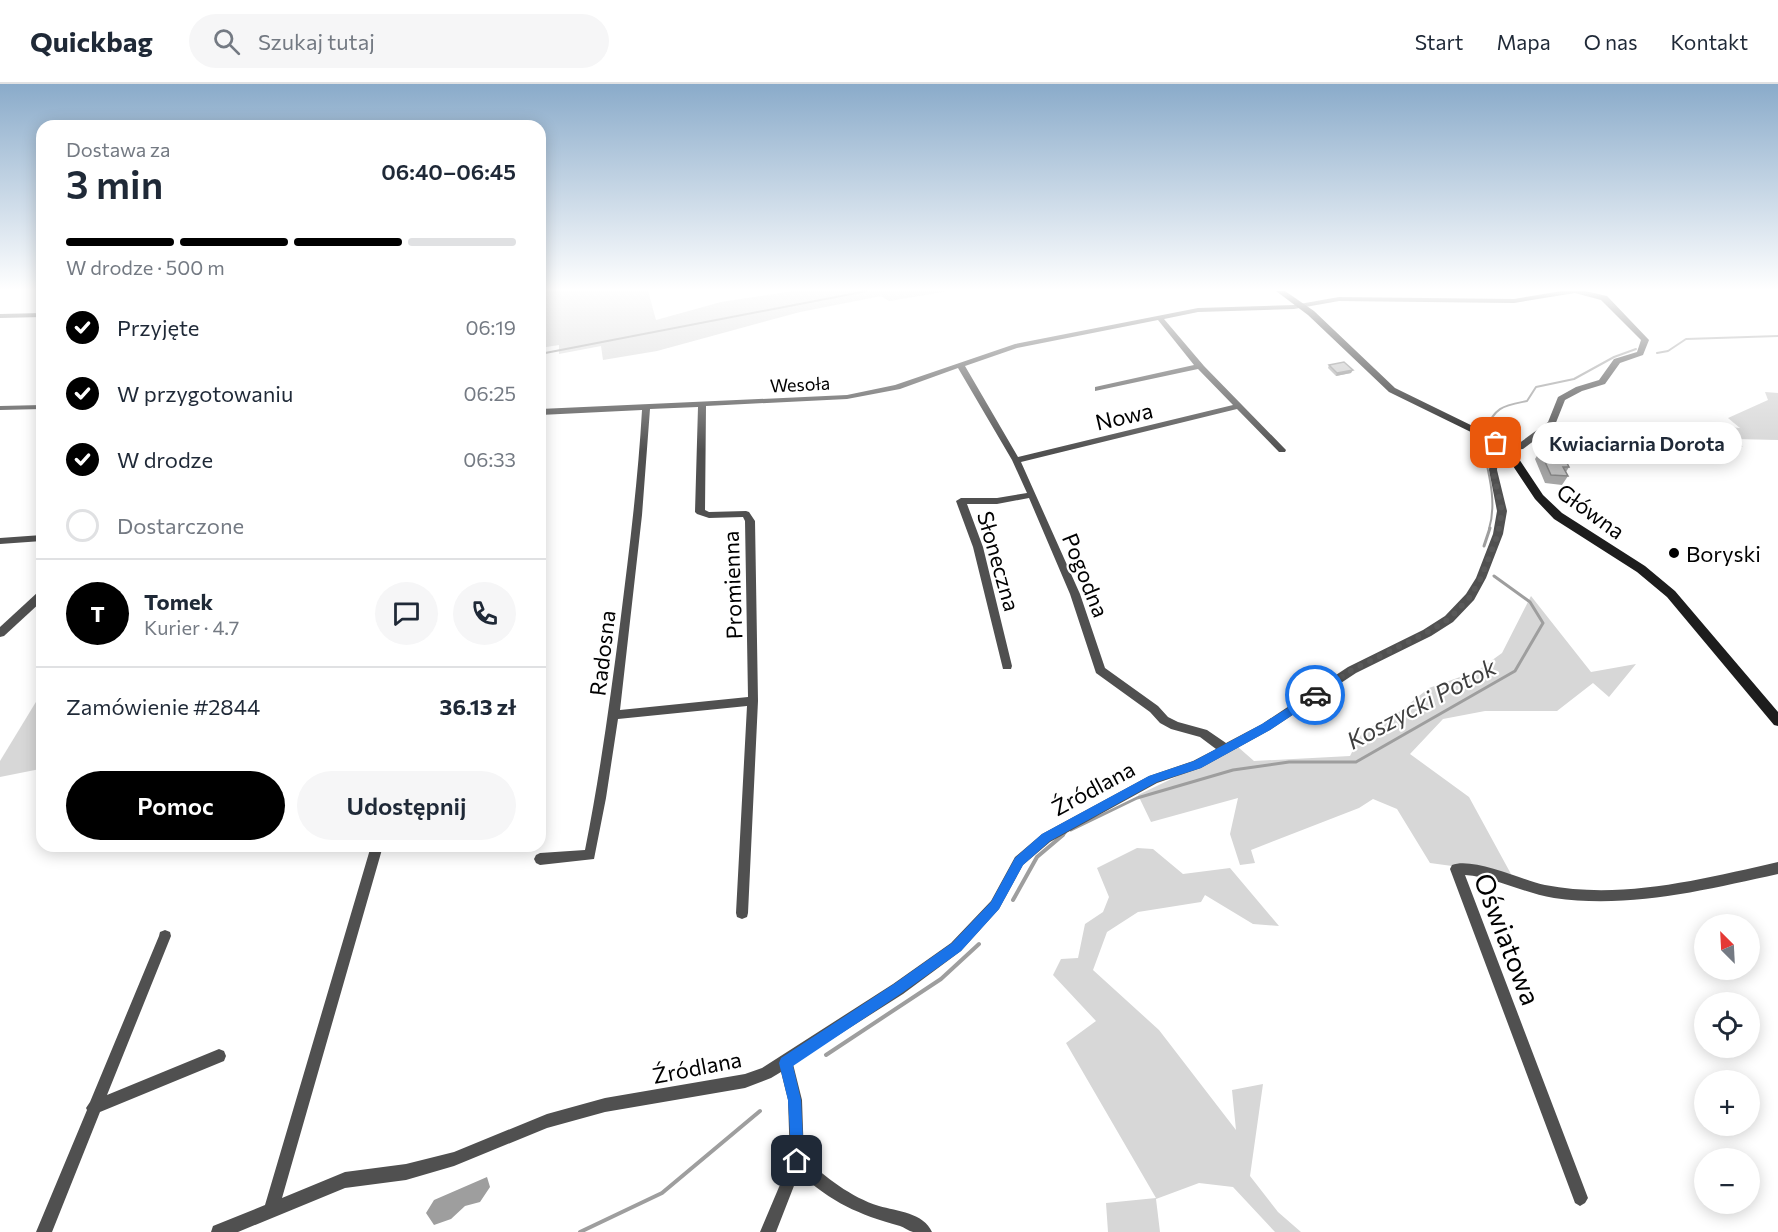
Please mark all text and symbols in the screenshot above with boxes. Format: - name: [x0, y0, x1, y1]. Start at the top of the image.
- search box: [189, 14, 609, 68]
- text: Quickbag: [30, 24, 153, 58]
- icon: search: [210, 25, 243, 58]
- text: Szukaj tutaj: [258, 28, 375, 55]
- text: Start: [1415, 29, 1463, 54]
- text: Mapa: [1496, 29, 1551, 54]
- text: O nas: [1584, 29, 1637, 54]
- text: Kontakt: [1670, 29, 1748, 54]
- text: Dostawa za: [66, 137, 170, 161]
- text: 06:40–06:45: [381, 158, 516, 185]
- text: 3 min: [66, 159, 163, 207]
- text: W drodze · 500 m: [66, 255, 225, 279]
- icon: check: [66, 311, 99, 344]
- text: Przyjęte: [117, 314, 199, 341]
- text: 06:19: [465, 315, 516, 339]
- street label: Wesoła: [769, 371, 831, 397]
- icon: check: [66, 377, 99, 410]
- text: W przygotowaniu: [117, 380, 293, 407]
- text: 06:25: [464, 381, 516, 405]
- street label: Nowa: [1093, 396, 1155, 436]
- pin: [1470, 417, 1521, 468]
- callout: Kwiaciarnia Dorota: [1532, 422, 1742, 464]
- icon: bag: [1479, 426, 1512, 459]
- text: Kwiaciarnia Dorota: [1549, 431, 1725, 455]
- icon: check: [66, 443, 99, 476]
- text: W drodze: [117, 446, 213, 473]
- text: 06:33: [463, 447, 516, 471]
- street label: Główna: [1552, 477, 1630, 545]
- street label: Słoneczna: [972, 508, 1026, 614]
- text: Dostarczone: [117, 512, 244, 539]
- street label: Pogodna: [1057, 529, 1115, 621]
- street label: Promienna: [717, 530, 747, 640]
- place label: Boryski: [1686, 540, 1761, 567]
- marker: Boryski: [1667, 546, 1681, 560]
- button: chat: [375, 582, 438, 645]
- button: phone: [453, 582, 516, 645]
- text: Tomek: [144, 588, 213, 615]
- text: T: [90, 600, 105, 627]
- street label: Radosna: [583, 609, 621, 697]
- text: Kurier · 4.7: [144, 615, 239, 639]
- water label: Koszycki Potok: [1341, 651, 1502, 755]
- courier: [1285, 665, 1345, 725]
- icon: car: [1299, 679, 1332, 712]
- text: Zamówienie #2844: [66, 693, 260, 720]
- text: 36.13 zł: [440, 693, 516, 720]
- street label: Źródlana: [1047, 755, 1139, 821]
- button: Pomoc: [66, 771, 285, 840]
- button: Udostępnij: [297, 771, 516, 840]
- street label: Oświatowa: [1468, 868, 1548, 1010]
- north arrow: [1694, 914, 1760, 980]
- map controls: [1694, 914, 1760, 1214]
- button: locate: [1694, 992, 1760, 1058]
- street label: Źródlana: [650, 1045, 744, 1089]
- button: +: [1694, 1070, 1760, 1136]
- pin: [771, 1135, 822, 1186]
- icon: home: [780, 1144, 813, 1177]
- button: −: [1694, 1148, 1760, 1214]

